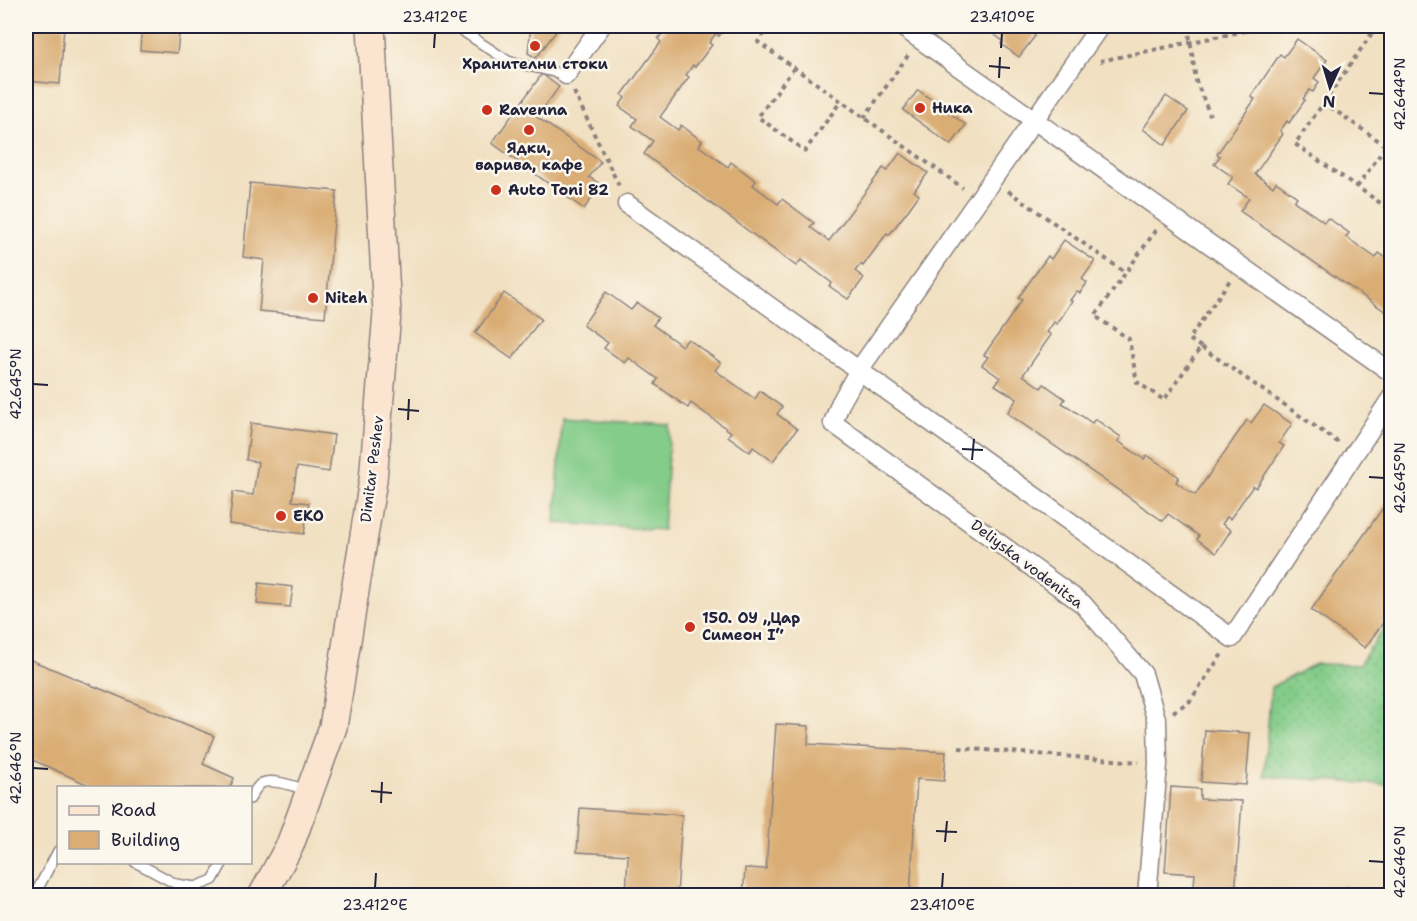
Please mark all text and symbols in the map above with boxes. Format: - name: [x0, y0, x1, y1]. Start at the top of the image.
- text: 23.412°E: [402, 7, 468, 27]
- text: 23.410°E: [969, 7, 1035, 27]
- marker: Хранителни стоки: [528, 39, 542, 53]
- place label: Хранителни стоки: [462, 54, 608, 74]
- north arrow: [1300, 57, 1360, 117]
- text: 42.644°N: [1390, 58, 1410, 130]
- text: N: [1322, 91, 1336, 112]
- place label: Ника: [932, 98, 973, 118]
- place label: Ravenna: [499, 100, 568, 120]
- marker: Ника: [913, 101, 927, 115]
- marker: Ravenna: [480, 103, 494, 117]
- marker: Ядки, варива, кафе: [522, 123, 536, 137]
- place label: Ядки, варива, кафе: [475, 138, 583, 175]
- place label: Auto Toni 82: [508, 180, 609, 200]
- marker: Auto Toni 82: [489, 183, 503, 197]
- place label: Niteh: [325, 288, 367, 308]
- marker: Niteh: [306, 291, 320, 305]
- text: 42.645°N: [6, 348, 26, 420]
- street label: Dimitar Peshev: [356, 414, 388, 524]
- text: 42.645°N: [1390, 442, 1410, 514]
- place label: EKO: [293, 506, 324, 526]
- marker: EKO: [274, 509, 288, 523]
- street label: Deliyska vodenitsa: [967, 515, 1088, 613]
- place label: 150. ОУ „Цар Симеон I“: [702, 608, 800, 645]
- marker: 150. ОУ „Цар Симеон I“: [683, 620, 697, 634]
- text: 42.646°N: [6, 732, 26, 804]
- legend: [57, 786, 252, 864]
- text: Road: [111, 798, 156, 822]
- text: 42.646°N: [1390, 826, 1410, 898]
- text: Building: [111, 828, 180, 852]
- text: 23.412°E: [342, 895, 408, 915]
- text: 23.410°E: [909, 895, 975, 915]

